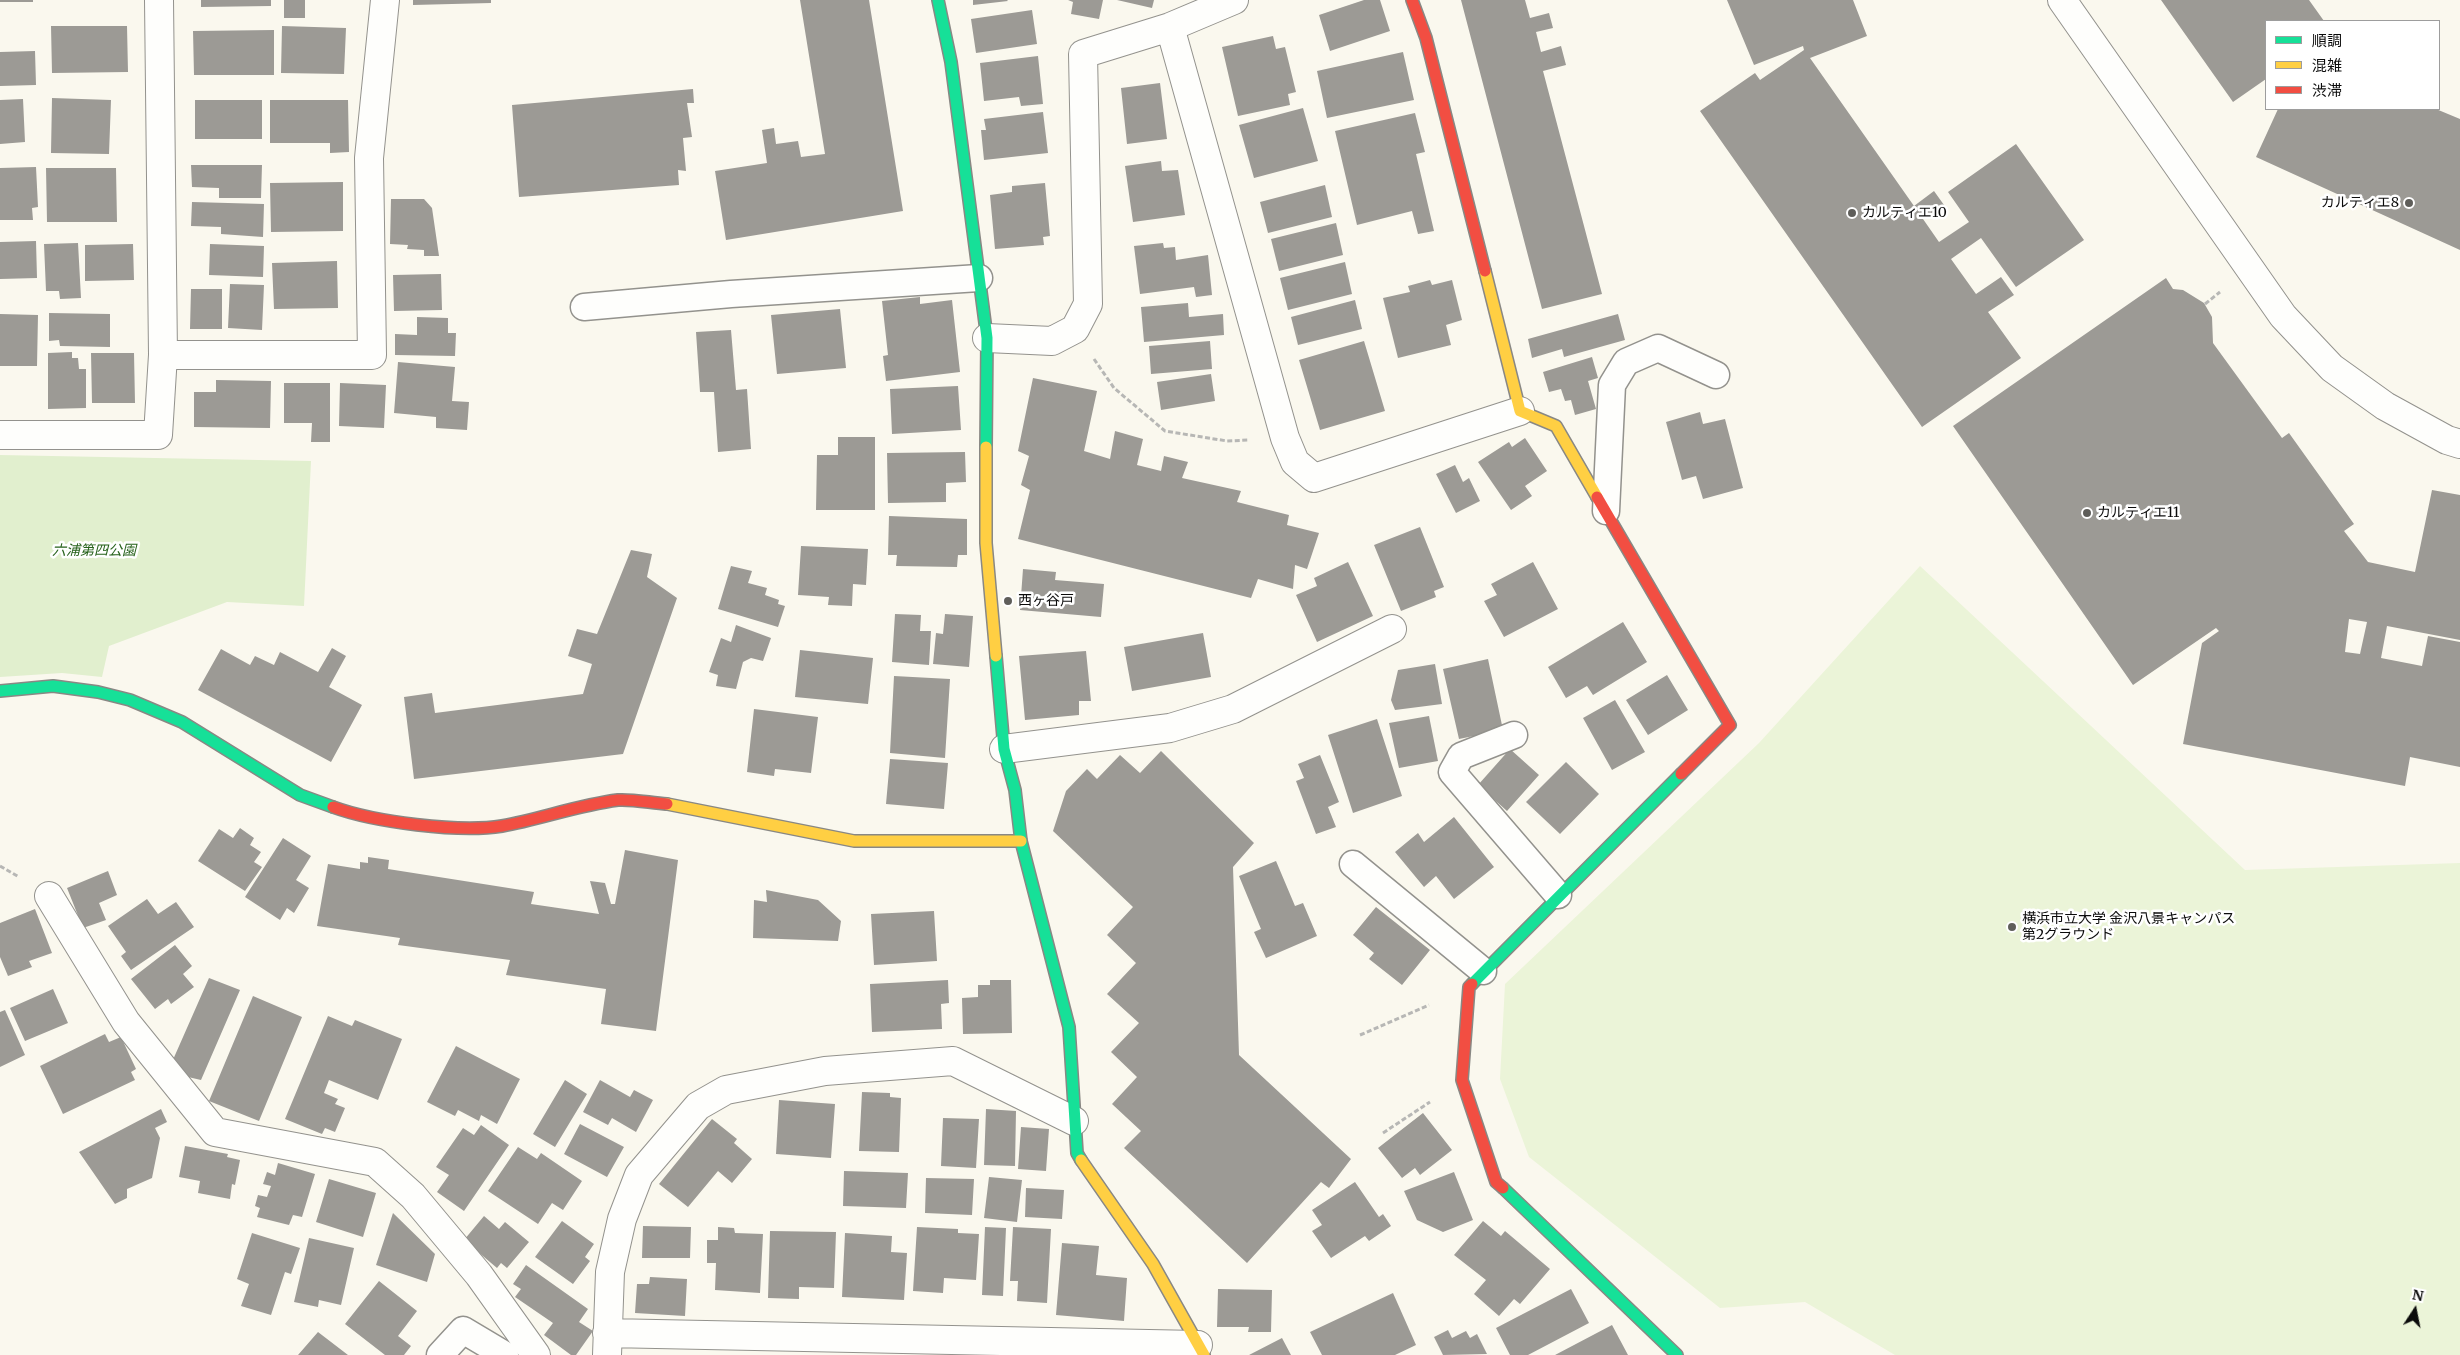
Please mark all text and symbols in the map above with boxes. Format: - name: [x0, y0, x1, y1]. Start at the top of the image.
- legend: [2265, 20, 2440, 110]
- text: 順調: [2312, 31, 2342, 50]
- text: 混雑: [2312, 56, 2342, 75]
- text: 渋滞: [2312, 81, 2342, 100]
- place label: カルティエ8: [2321, 195, 2399, 211]
- marker: カルティエ8: [2403, 197, 2415, 209]
- place label: カルティエ10: [1862, 205, 1947, 221]
- marker: カルティエ10: [1846, 207, 1858, 219]
- place label: カルティエ11: [2097, 505, 2179, 521]
- marker: カルティエ11: [2081, 507, 2093, 519]
- park label: 六浦第四公園: [52, 543, 136, 559]
- place label: 西ヶ谷戸: [1018, 593, 1074, 609]
- marker: 西ヶ谷戸: [1002, 595, 1014, 607]
- place label: 横浜市立大学 金沢八景キャンパス 第2グラウンド: [2022, 911, 2235, 944]
- marker: 横浜市立大学 金沢八景キャンパス 第2グラウンド: [2006, 921, 2018, 933]
- north arrow: [2390, 1285, 2440, 1335]
- text: N: [2411, 1285, 2425, 1305]

